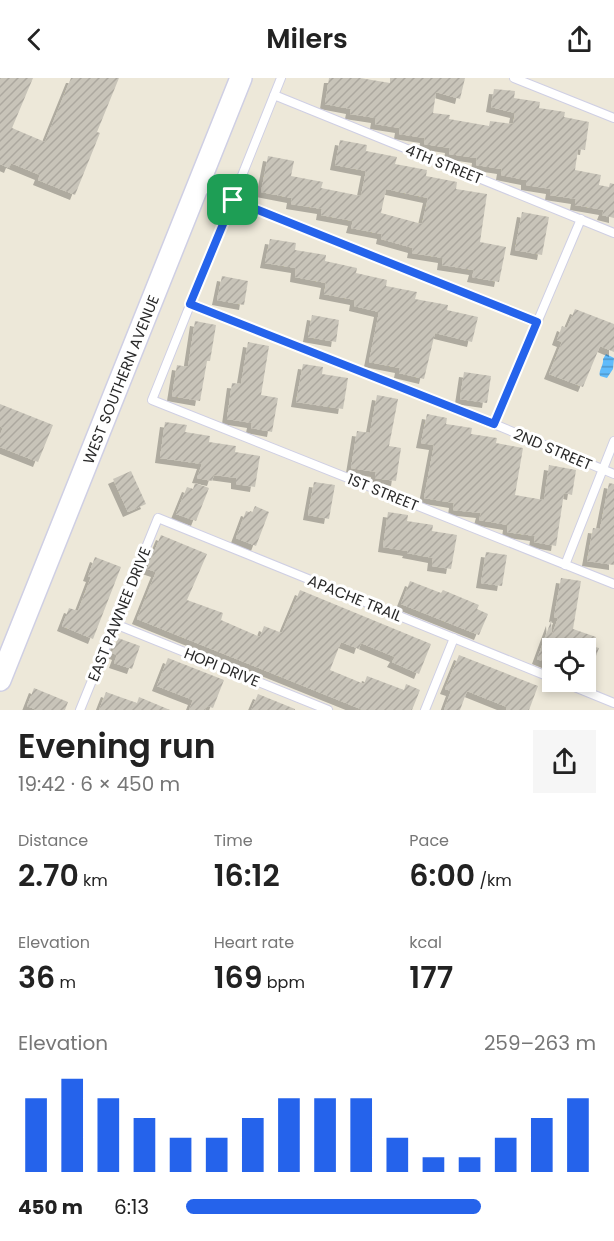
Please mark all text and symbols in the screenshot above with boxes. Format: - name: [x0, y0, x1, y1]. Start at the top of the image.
- text: Milers: [266, 20, 348, 57]
- icon: back: [18, 23, 51, 56]
- icon: share: [563, 23, 596, 56]
- street label: 4TH STREET: [402, 139, 486, 189]
- pin: [207, 174, 258, 225]
- icon: arrive: [216, 183, 249, 216]
- street label: WEST SOUTHERN AVENUE: [77, 292, 164, 467]
- street label: 2ND STREET: [511, 423, 595, 475]
- street label: 1ST STREET: [344, 468, 422, 516]
- street label: EAST PAWNEE DRIVE: [82, 544, 156, 684]
- street label: APACHE TRAIL: [305, 570, 406, 627]
- map controls: [542, 638, 596, 692]
- button: locate: [542, 638, 596, 692]
- street label: HOPI DRIVE: [181, 642, 263, 692]
- text: Evening run: [18, 723, 216, 770]
- button: share: [533, 730, 596, 793]
- text: 19:42 · 6 × 450 m: [18, 770, 180, 798]
- text: Distance: [18, 829, 88, 852]
- text: Time: [214, 829, 253, 852]
- text: Pace: [409, 829, 449, 852]
- text: 2.70: [18, 854, 79, 897]
- text: 16:12: [214, 854, 280, 897]
- text: 6:00: [409, 854, 475, 897]
- text: km: [79, 869, 108, 892]
- text: /km: [475, 869, 512, 892]
- text: Elevation: [18, 931, 90, 954]
- text: Heart rate: [214, 931, 294, 954]
- text: kcal: [409, 931, 442, 954]
- text: 36: [18, 956, 55, 999]
- text: 169: [214, 956, 263, 999]
- text: 177: [409, 956, 453, 999]
- text: m: [55, 971, 76, 994]
- text: bpm: [263, 971, 305, 994]
- text: Elevation: [18, 1029, 108, 1057]
- text: 259–263 m: [484, 1029, 596, 1057]
- text: 450 m: [18, 1193, 83, 1221]
- text: 6:13: [114, 1193, 149, 1221]

